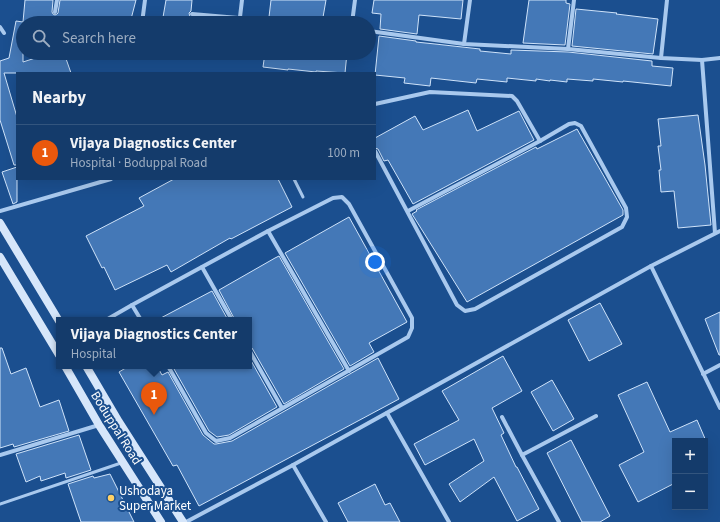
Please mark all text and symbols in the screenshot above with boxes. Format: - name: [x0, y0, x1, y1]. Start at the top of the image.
- search box: [16, 16, 376, 60]
- icon: search: [30, 27, 52, 49]
- text: Search here: [62, 28, 136, 49]
- text: Nearby: [32, 86, 86, 110]
- text: Vijaya Diagnostics Center: [70, 133, 237, 154]
- text: 1: [42, 144, 48, 162]
- text: 100 m: [327, 144, 360, 162]
- text: Hospital · Boduppal Road: [70, 154, 207, 172]
- your location: [365, 252, 385, 272]
- popup: [56, 317, 252, 369]
- text: Vijaya Diagnostics Center: [71, 324, 237, 345]
- text: Hospital: [71, 345, 116, 363]
- pin: 1: [141, 382, 167, 415]
- street label: Boduppal Road: [86, 388, 146, 468]
- map controls: [672, 438, 708, 510]
- button: +: [672, 438, 708, 474]
- button: −: [672, 474, 708, 510]
- place label: Ushodaya Super Market: [119, 482, 192, 515]
- marker: Ushodaya Super Market: [106, 493, 116, 503]

